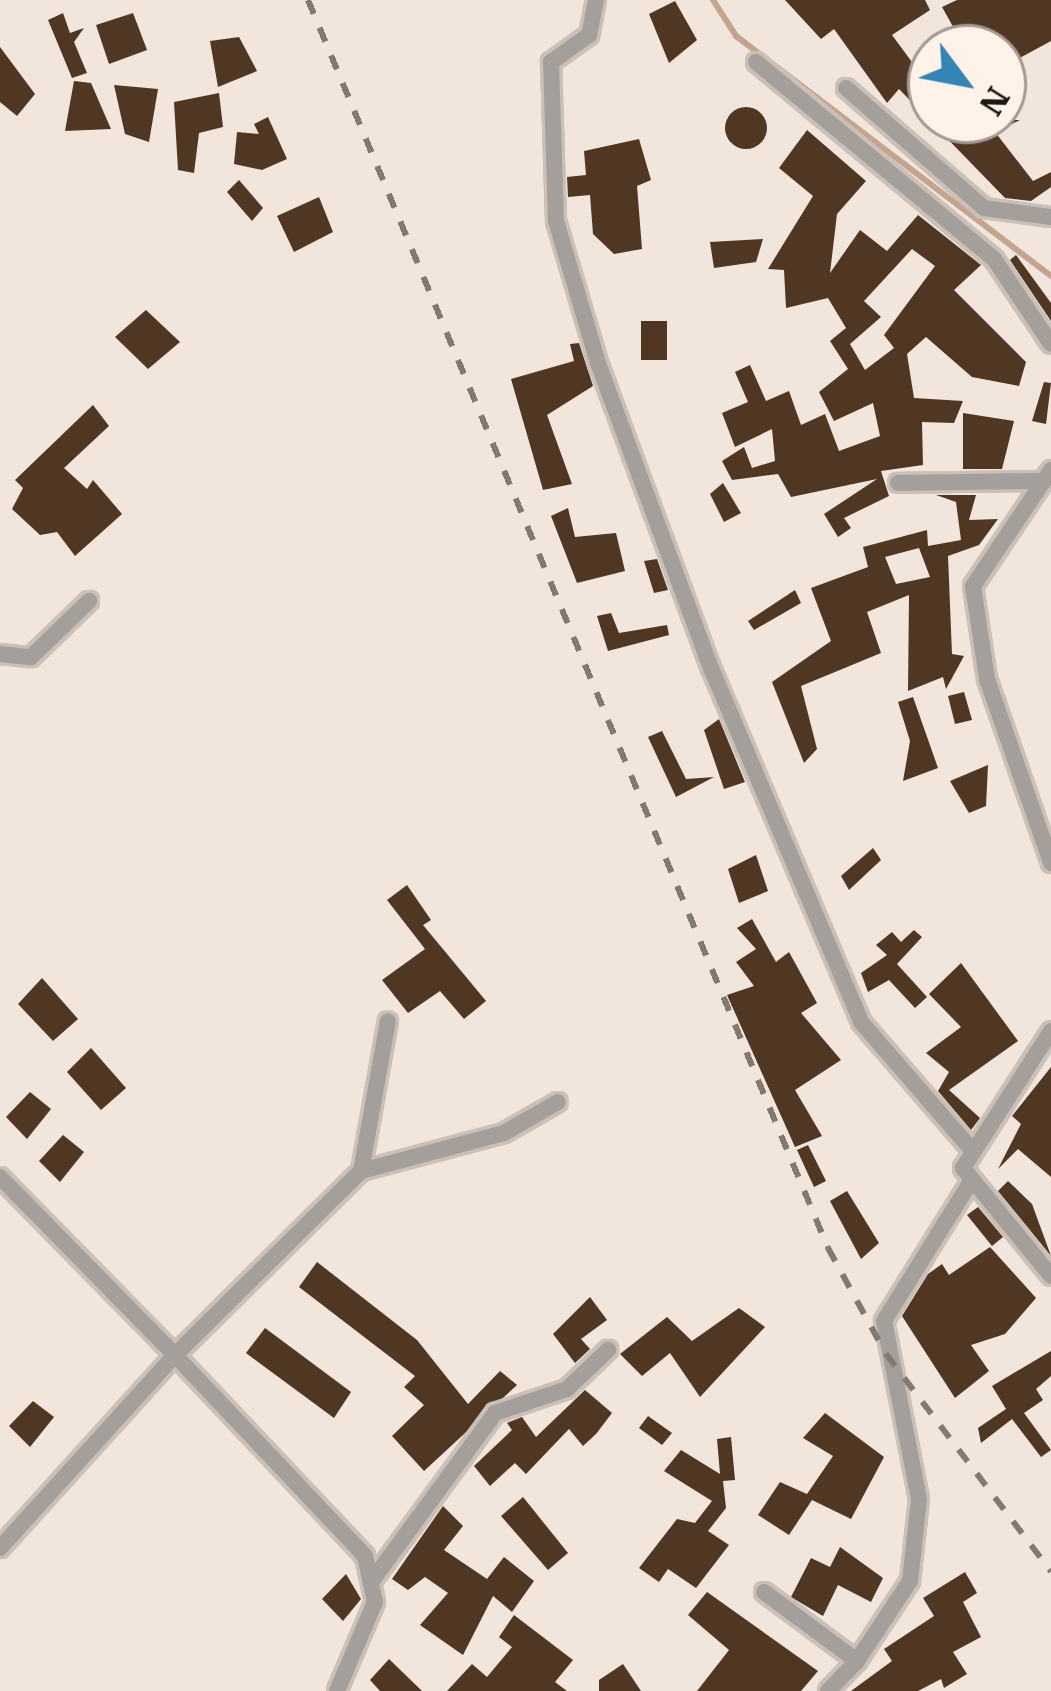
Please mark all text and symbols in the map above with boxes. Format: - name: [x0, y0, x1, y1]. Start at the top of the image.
- north arrow: [907, 24, 1027, 144]
- text: N: [970, 79, 1021, 124]

